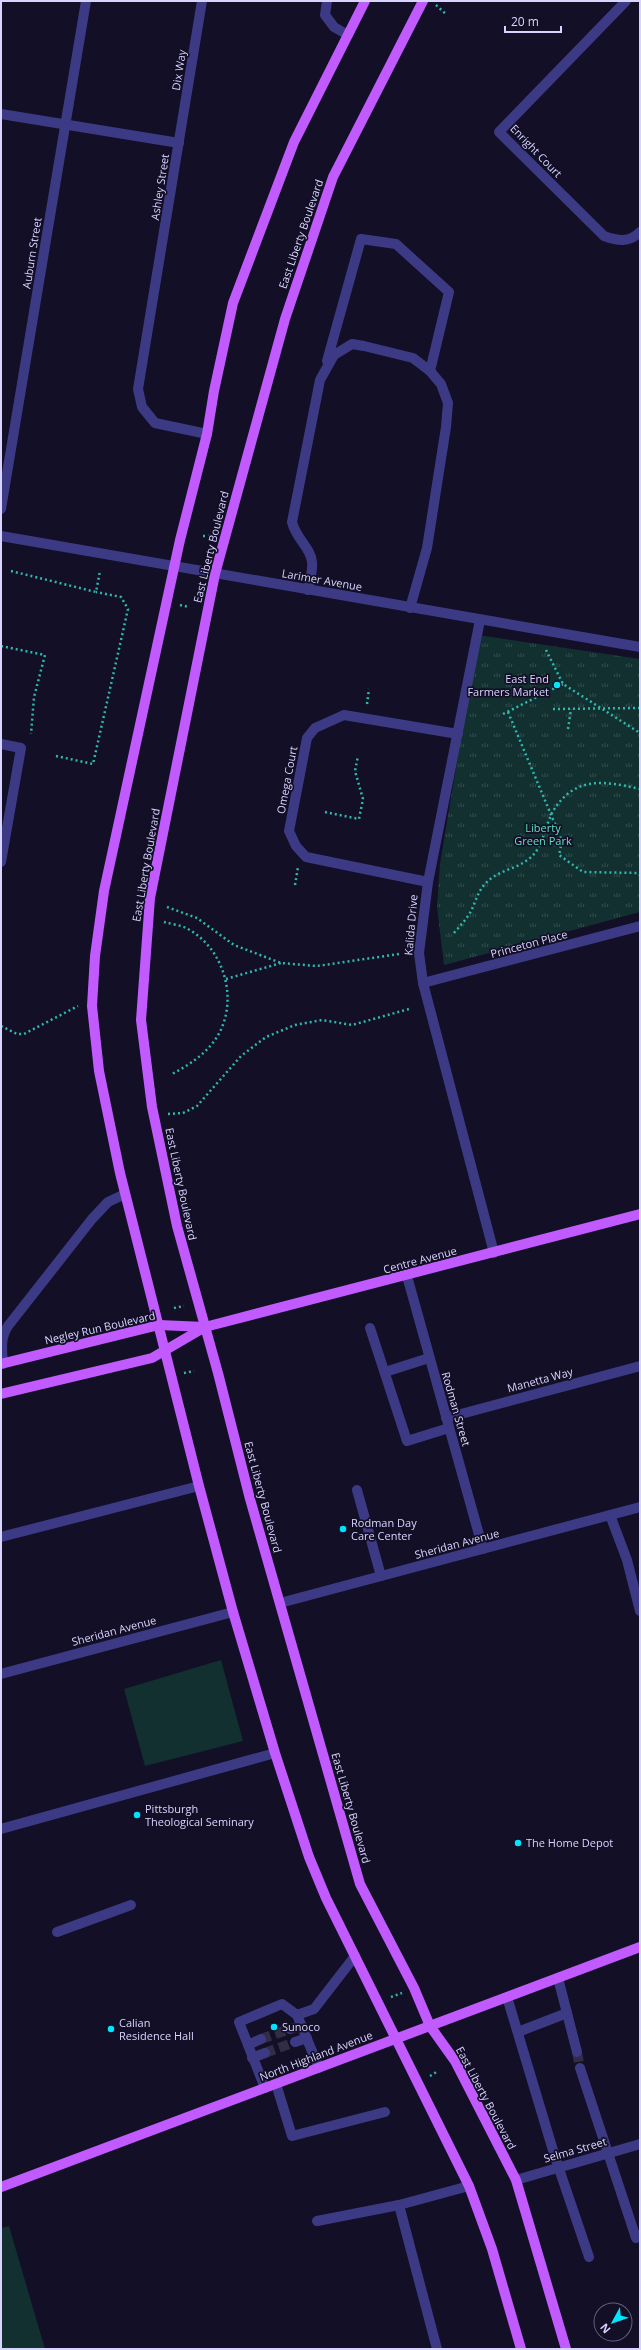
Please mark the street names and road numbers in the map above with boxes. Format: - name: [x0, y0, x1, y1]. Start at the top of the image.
- street label: Dix Way: [168, 48, 189, 91]
- street label: Enright Court: [507, 121, 566, 180]
- street label: Ashley Street: [147, 153, 172, 221]
- street label: East Liberty Boulevard: [275, 177, 326, 291]
- street label: Auburn Street: [18, 216, 45, 290]
- street label: East Liberty Boulevard: [189, 489, 232, 604]
- street label: Larimer Avenue: [281, 565, 363, 594]
- street label: Omega Court: [273, 745, 300, 815]
- street label: East Liberty Boulevard: [128, 807, 163, 923]
- street label: Kalida Drive: [400, 894, 421, 956]
- street label: Princeton Place: [489, 926, 569, 961]
- street label: East Liberty Boulevard: [162, 1126, 201, 1242]
- street label: Centre Avenue: [381, 1242, 458, 1277]
- street label: Negley Run Boulevard: [43, 1307, 157, 1348]
- street label: Manetta Way: [505, 1363, 575, 1396]
- street label: Rodman Street: [439, 1370, 474, 1448]
- street label: East Liberty Boulevard: [241, 1440, 286, 1554]
- street label: Sheridan Avenue: [413, 1525, 501, 1562]
- street label: Sheridan Avenue: [70, 1612, 158, 1649]
- street label: East Liberty Boulevard: [328, 1751, 375, 1865]
- street label: North Highland Avenue: [257, 2027, 375, 2084]
- street label: East Liberty Boulevard: [453, 2044, 520, 2152]
- street label: Selma Street: [542, 2133, 608, 2166]

